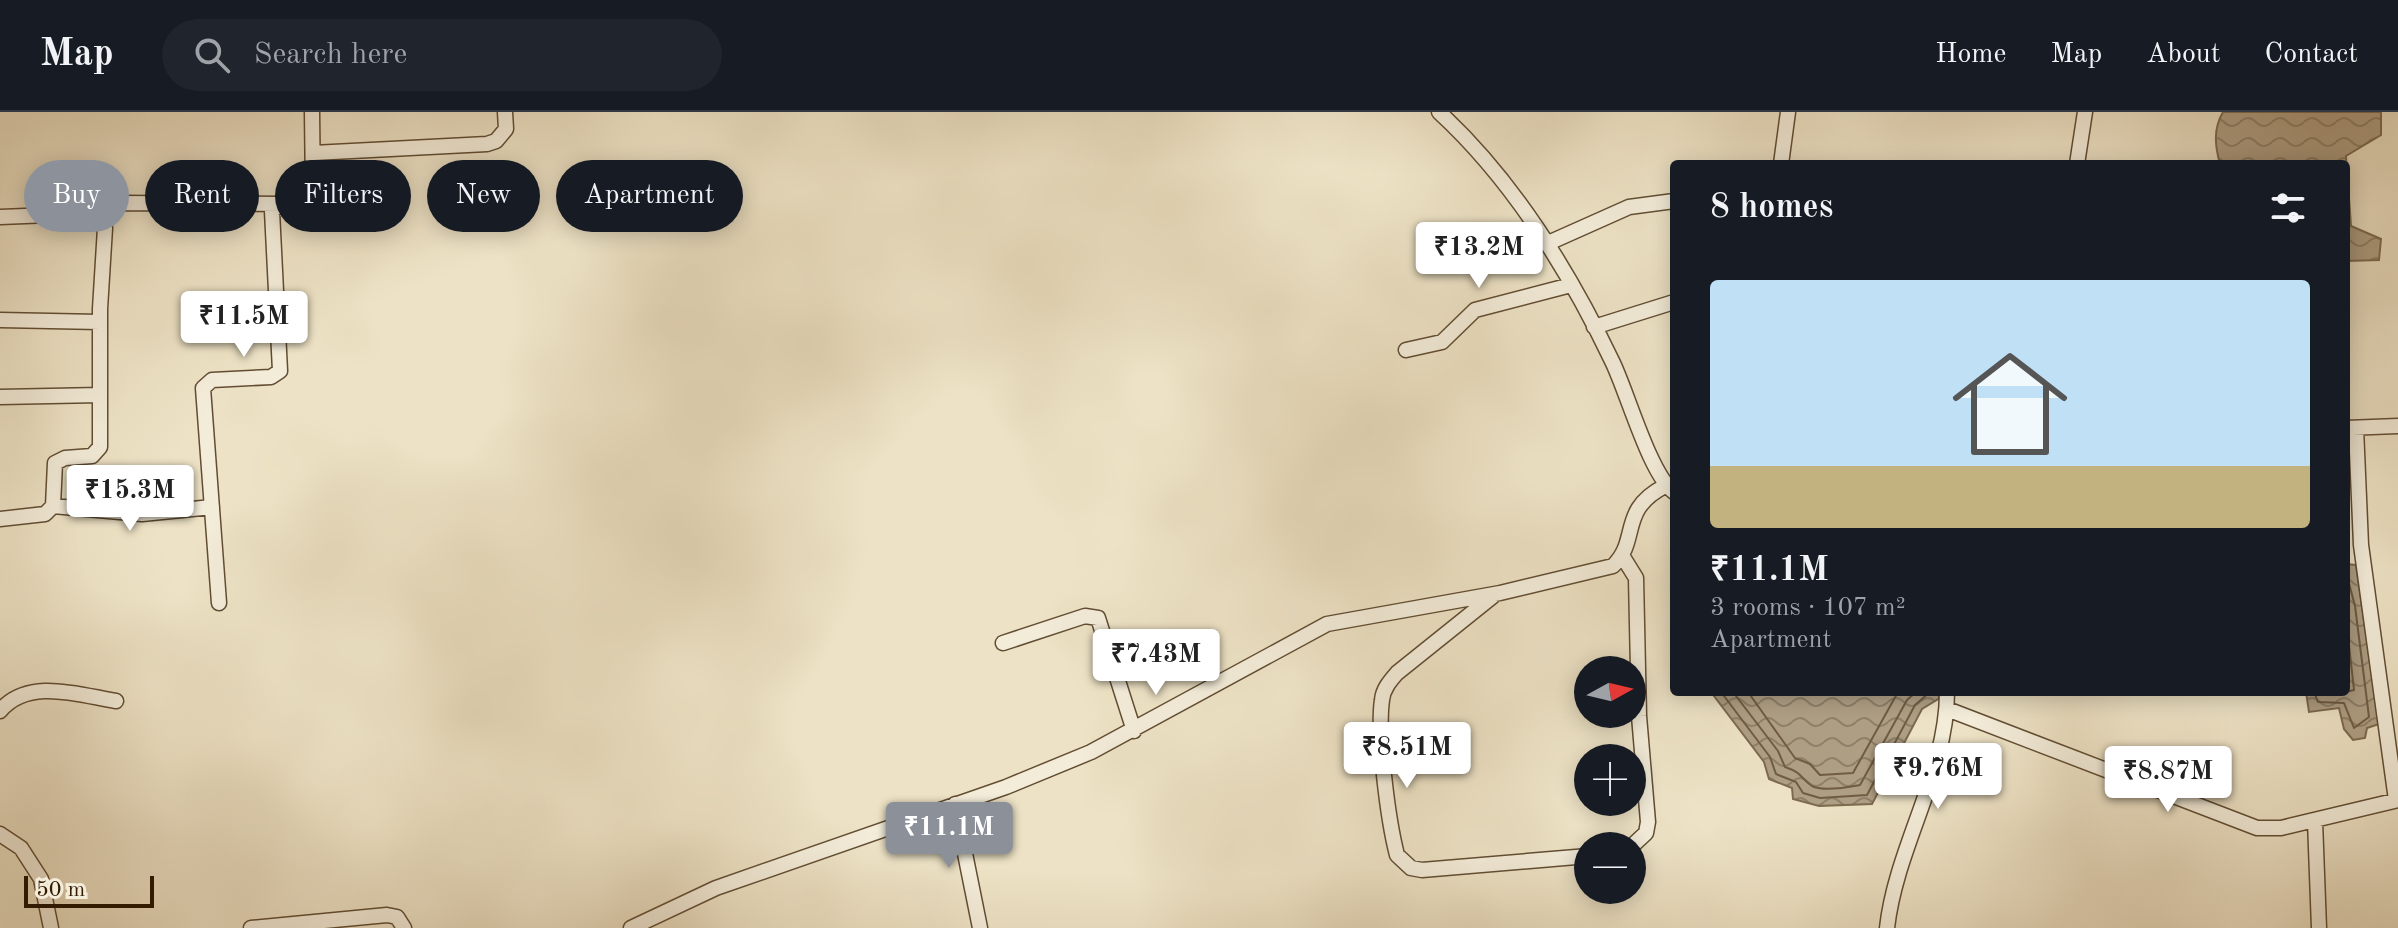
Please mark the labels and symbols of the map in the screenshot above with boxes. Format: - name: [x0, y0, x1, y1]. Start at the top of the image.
- pin: ₹13.2M: [1414, 222, 1544, 290]
- pin: ₹11.5M: [179, 291, 309, 359]
- pin: ₹15.3M: [65, 465, 195, 533]
- pin: ₹7.43M: [1091, 629, 1221, 697]
- north arrow: [1574, 656, 1646, 728]
- pin: ₹8.51M: [1342, 722, 1472, 790]
- pin: ₹9.76M: [1873, 743, 2003, 811]
- pin: ₹8.87M: [2103, 746, 2233, 814]
- pin: ₹11.1M: [884, 802, 1014, 870]
- scale bar: [24, 872, 154, 908]

